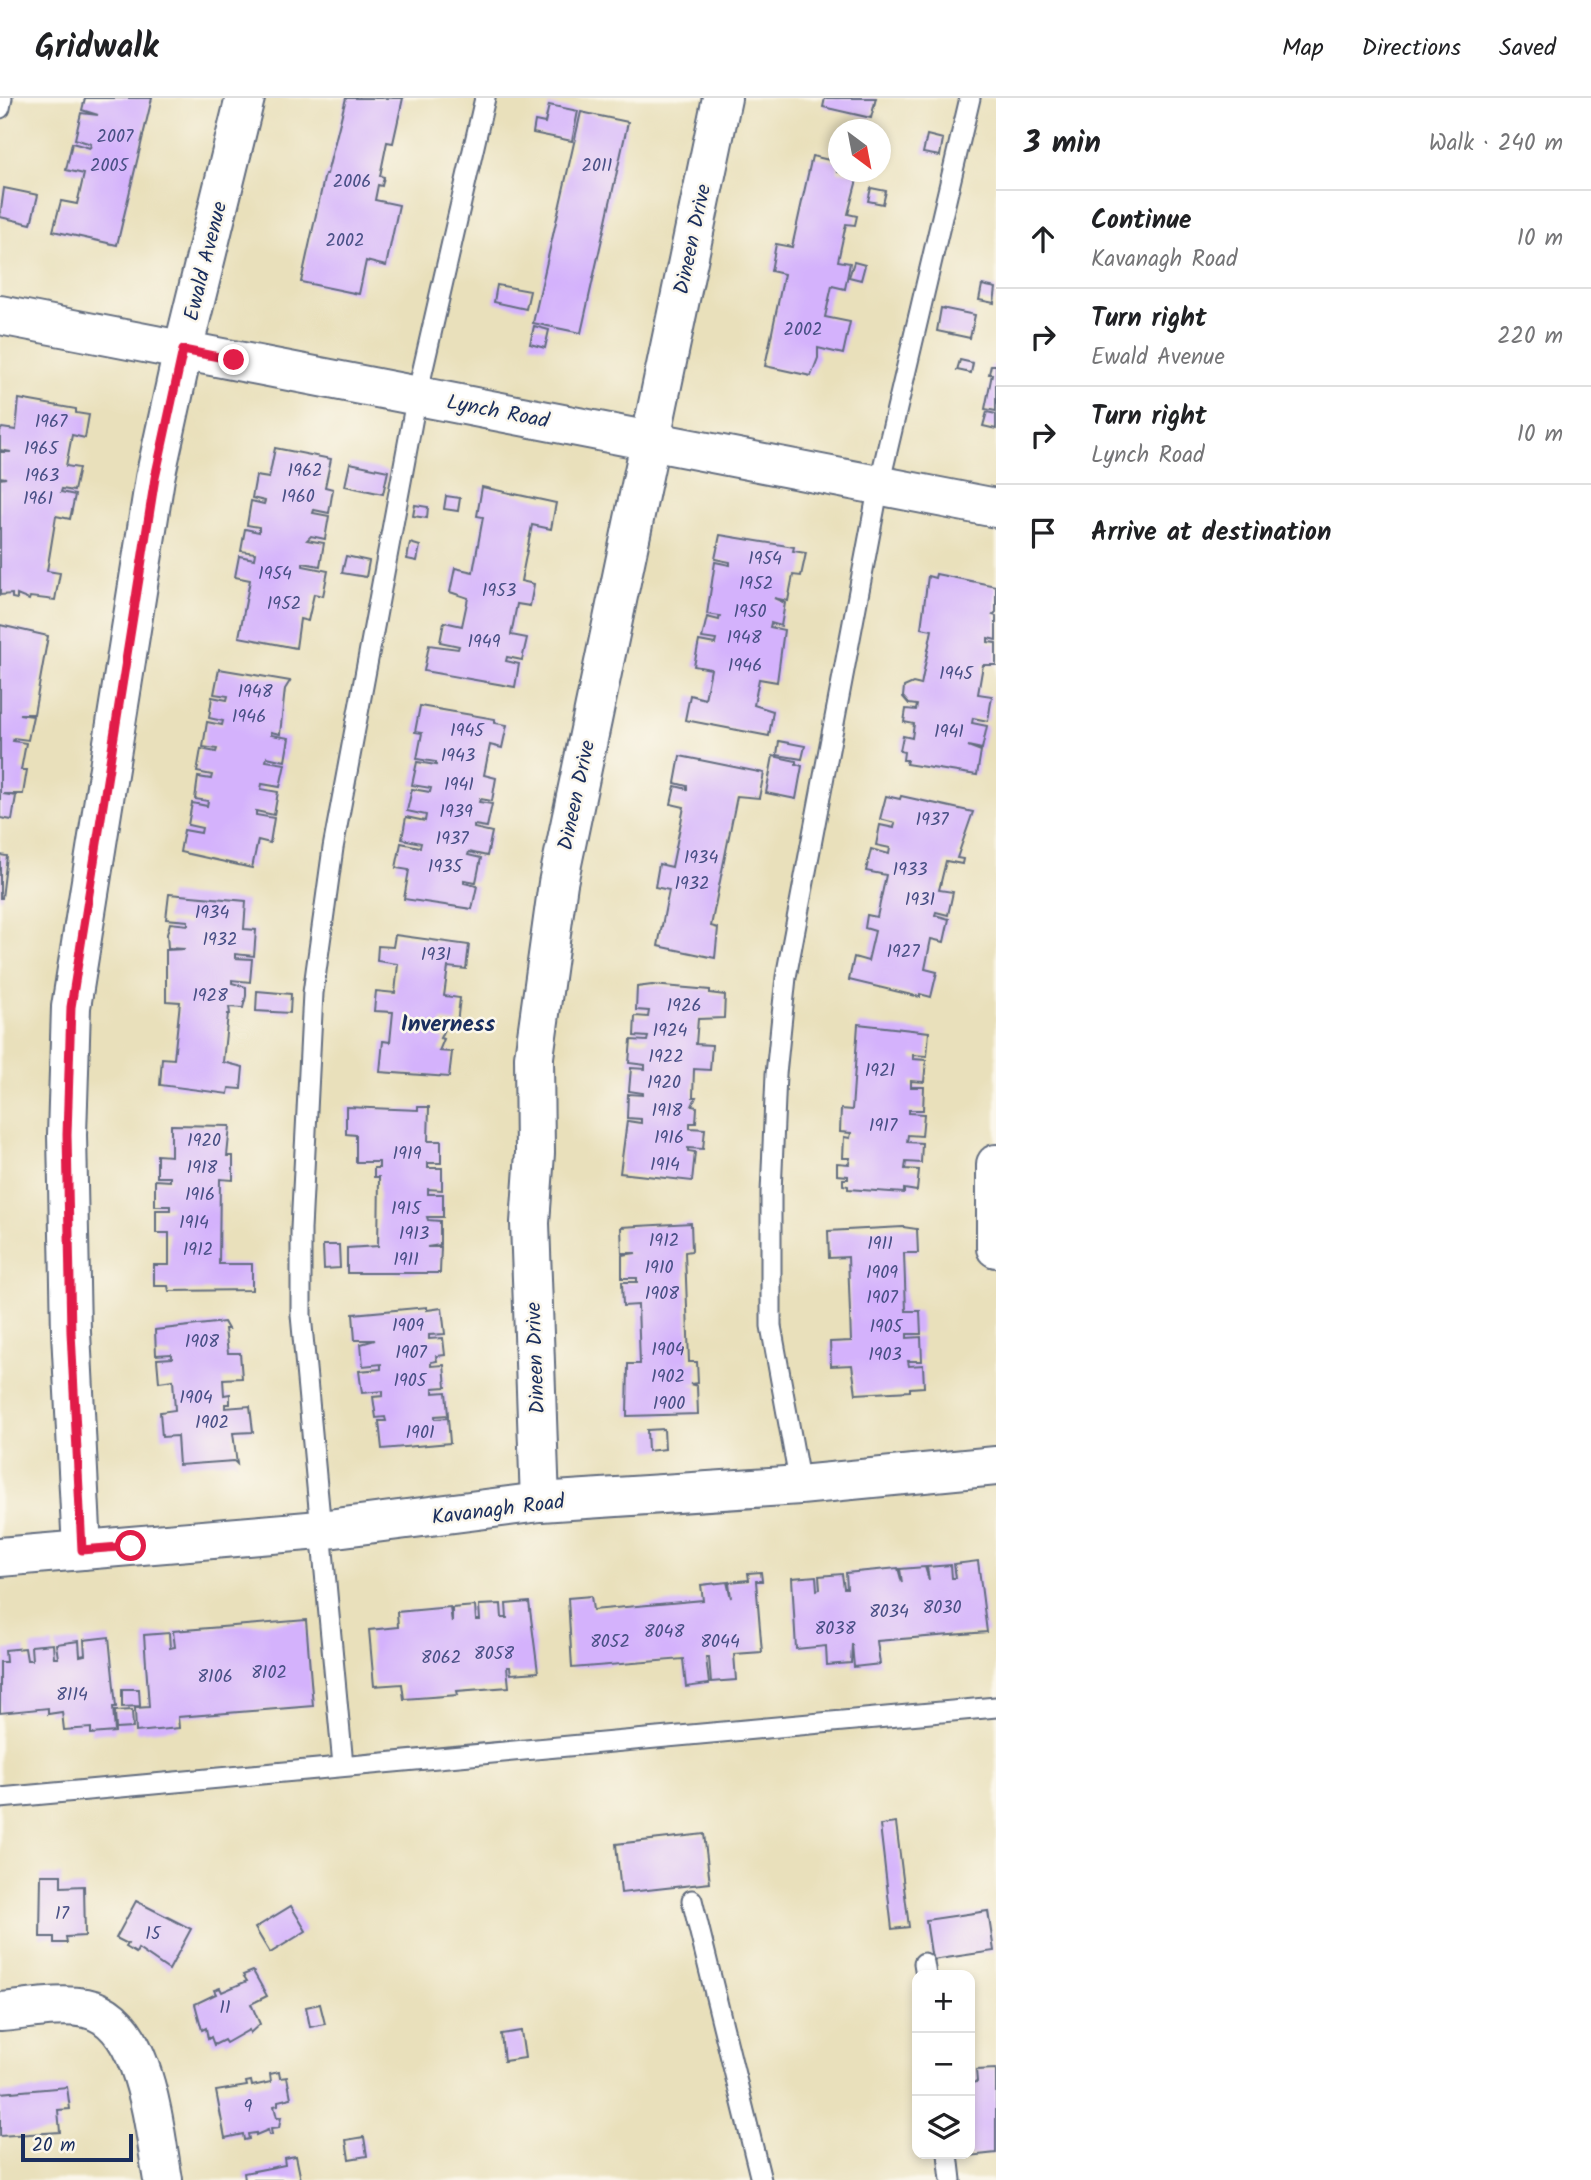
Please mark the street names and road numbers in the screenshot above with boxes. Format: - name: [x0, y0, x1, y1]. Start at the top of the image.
- street label: Dineen Drive: [666, 181, 721, 298]
- street label: Ewald Avenue: [176, 198, 237, 325]
- street label: Lynch Road: [444, 386, 552, 439]
- street label: Dineen Drive: [550, 737, 605, 854]
- street label: Dineen Drive: [518, 1301, 555, 1415]
- street label: Kavanagh Road: [430, 1486, 567, 1535]

